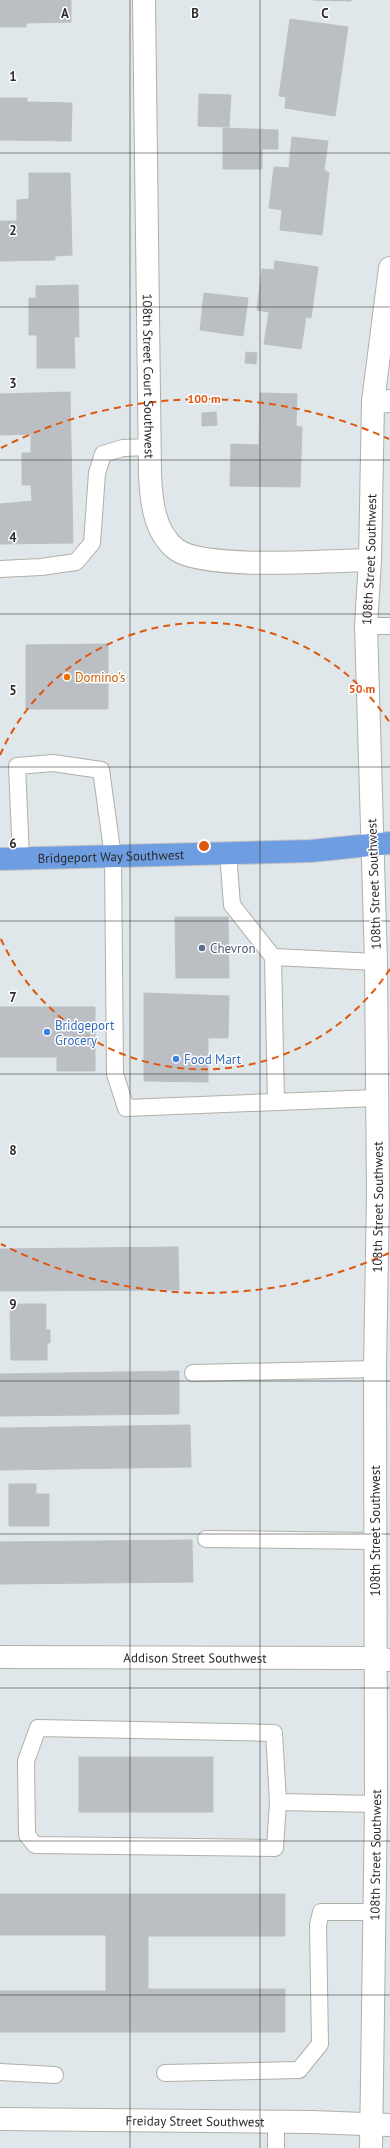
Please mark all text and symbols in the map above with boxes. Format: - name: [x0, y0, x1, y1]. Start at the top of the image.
- text: A: [61, 5, 69, 22]
- text: B: [191, 5, 199, 22]
- text: C: [321, 5, 329, 22]
- text: 1: [9, 68, 17, 85]
- text: 2: [9, 222, 17, 239]
- street label: 108th Street Court Southwest: [139, 293, 158, 459]
- text: 3: [9, 375, 17, 392]
- text: 100 m: [187, 391, 221, 406]
- street label: 108th Street Southwest: [358, 493, 380, 625]
- text: 4: [9, 529, 17, 546]
- place label: Domino's: [75, 669, 125, 686]
- marker: Domino's: [62, 672, 72, 682]
- text: 50 m: [349, 681, 375, 696]
- text: 5: [9, 682, 17, 699]
- street label: 108th Street Southwest: [363, 818, 385, 950]
- text: 6: [9, 835, 17, 852]
- centre of rings: [197, 839, 211, 853]
- street label: Bridgeport Way Southwest: [37, 846, 185, 867]
- place label: Chevron: [210, 940, 256, 957]
- marker: Chevron: [197, 943, 207, 953]
- text: 7: [9, 989, 17, 1006]
- place label: Bridgeport Grocery: [55, 1017, 115, 1049]
- marker: Bridgeport Grocery: [42, 1027, 52, 1037]
- place label: Food Mart: [184, 1051, 242, 1068]
- marker: Food Mart: [171, 1054, 181, 1064]
- street label: 108th Street Southwest: [368, 1141, 387, 1273]
- text: 8: [9, 1142, 17, 1159]
- text: 9: [9, 1296, 17, 1313]
- street label: 108th Street Southwest: [367, 1465, 384, 1597]
- street label: Addison Street Southwest: [123, 1649, 267, 1666]
- street label: 108th Street Southwest: [366, 1789, 385, 1921]
- street label: Freiday Street Southwest: [125, 2112, 265, 2130]

